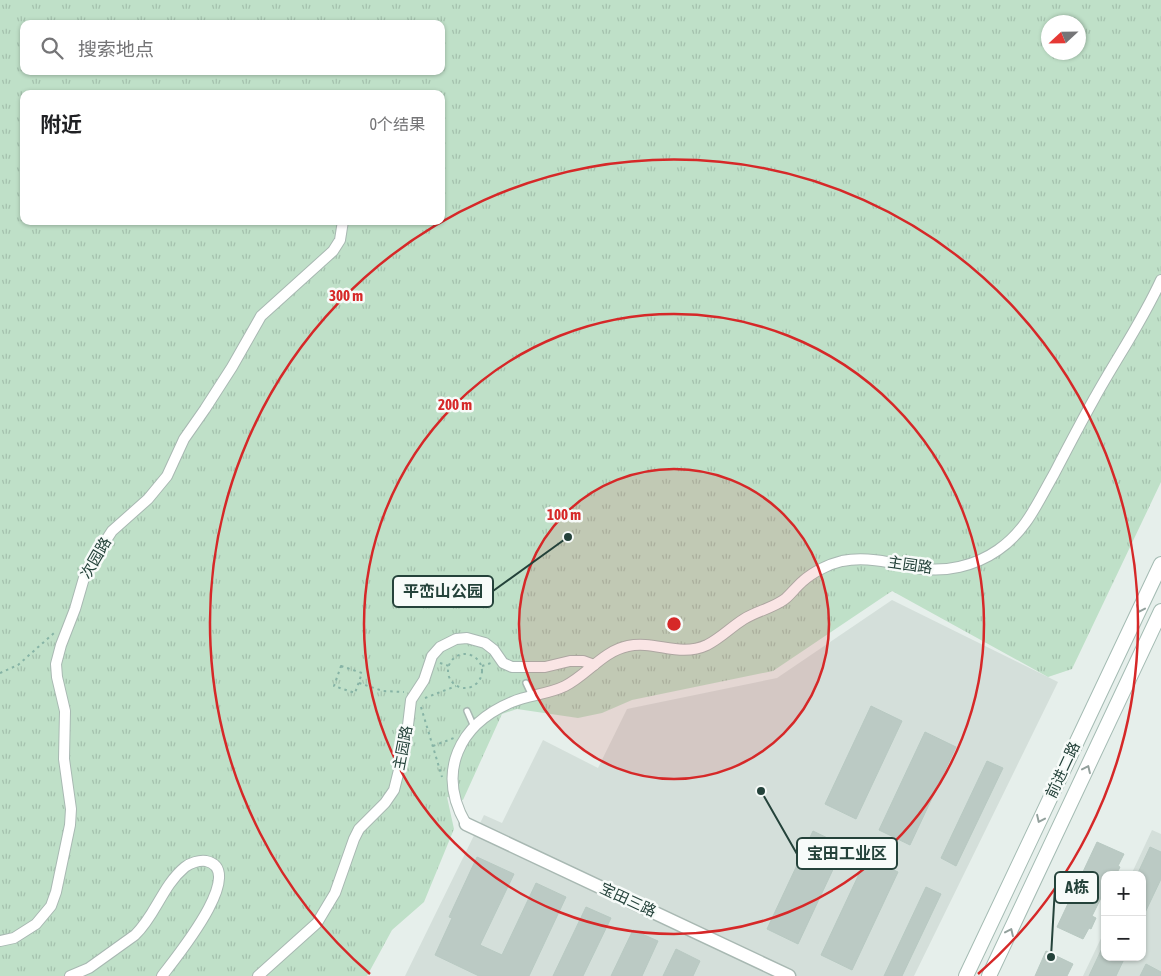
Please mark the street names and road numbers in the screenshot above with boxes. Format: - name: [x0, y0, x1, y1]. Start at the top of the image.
- street label: 次园路: [77, 534, 114, 581]
- street label: 主园路: [887, 553, 934, 576]
- street label: 主园路: [390, 724, 415, 772]
- street label: 前进二路: [1042, 739, 1083, 801]
- street label: 宝田三路: [597, 879, 659, 920]

